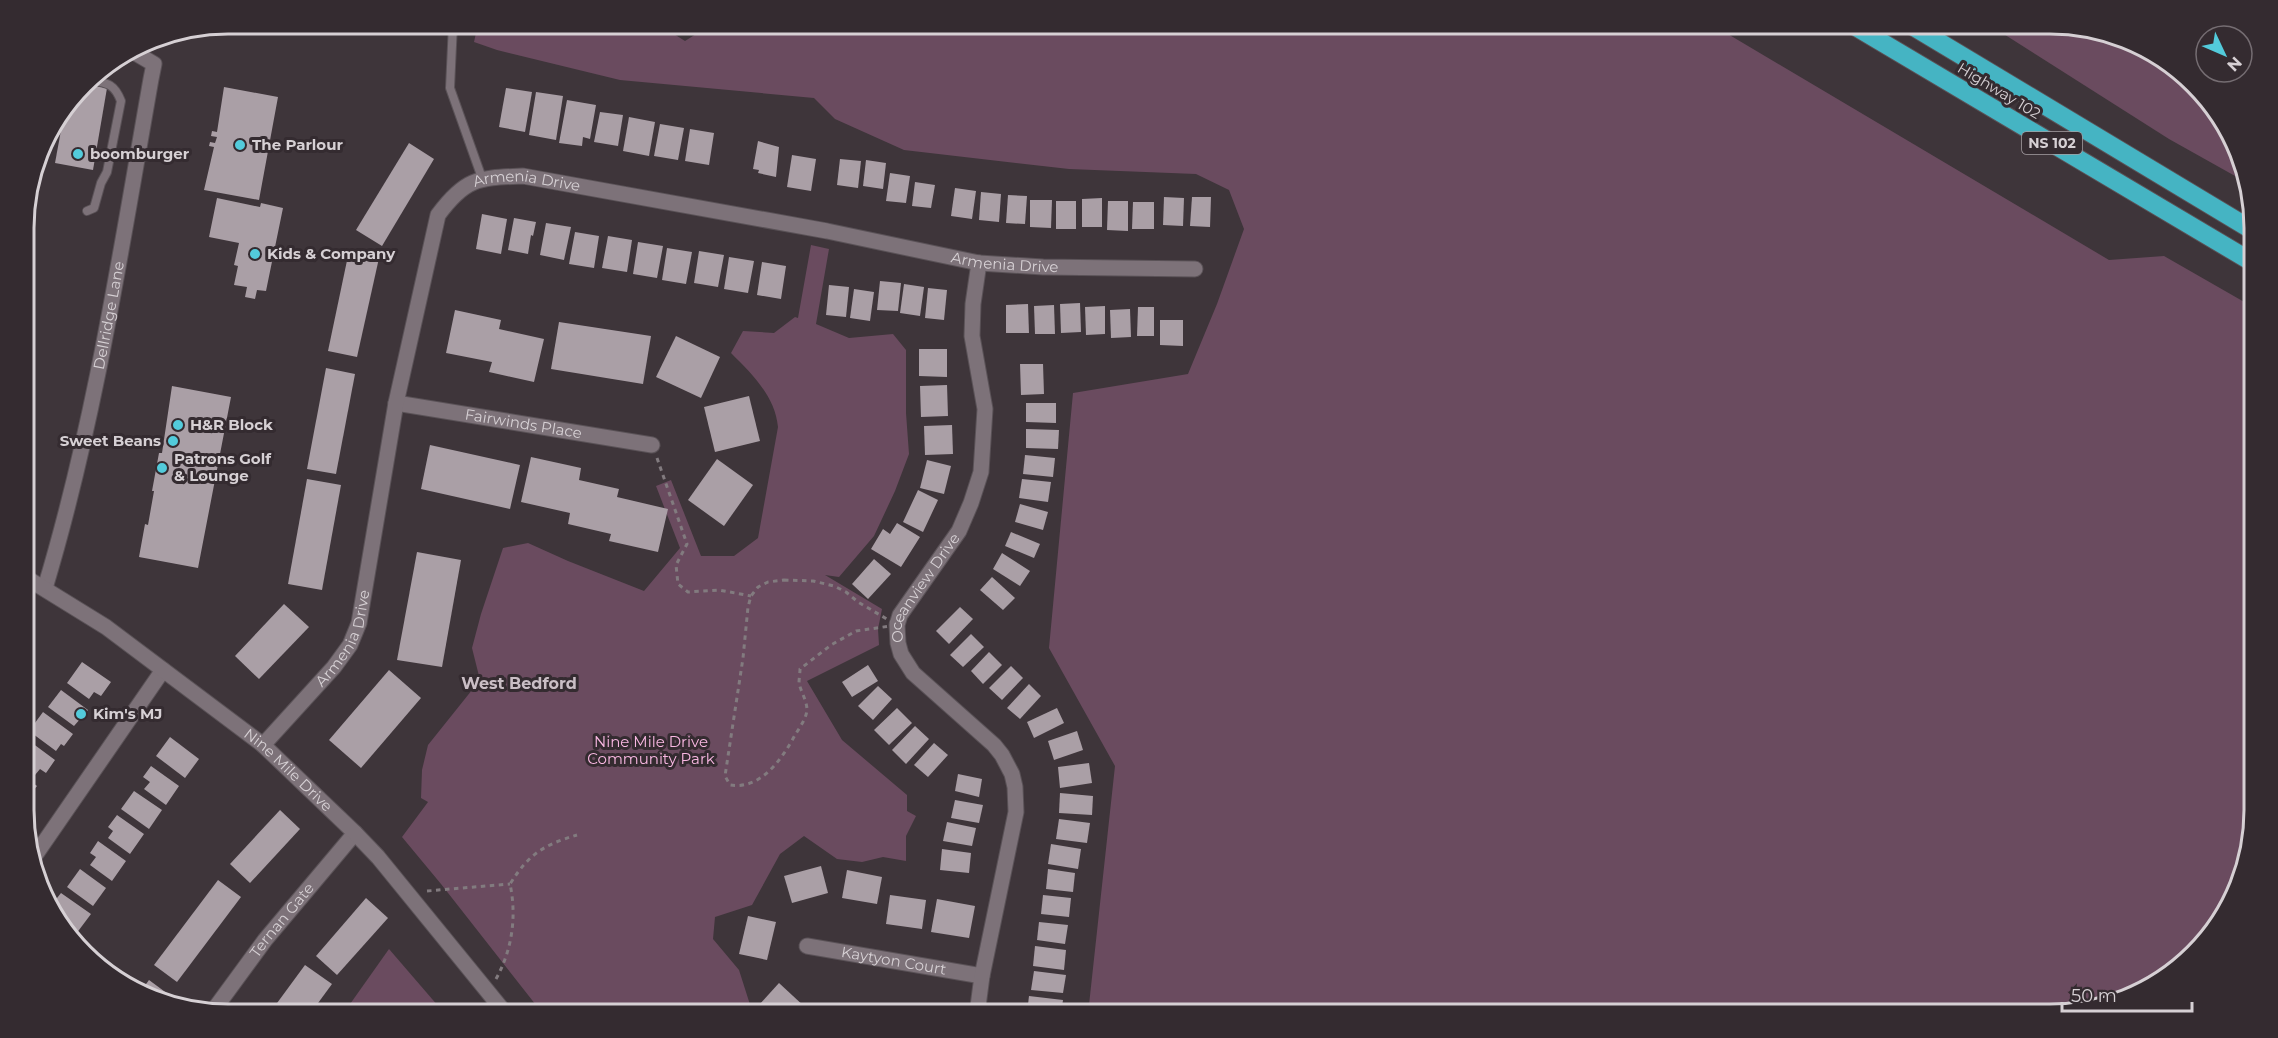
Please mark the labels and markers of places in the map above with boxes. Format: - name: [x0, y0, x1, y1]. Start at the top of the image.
- place label: The Parlour: [252, 135, 343, 154]
- marker: The Parlour: [233, 138, 247, 152]
- place label: boomburger: [90, 144, 190, 163]
- marker: boomburger: [71, 147, 85, 161]
- place label: Kids & Company: [267, 244, 396, 263]
- marker: Kids & Company: [248, 247, 262, 261]
- place label: H&R Block: [190, 415, 273, 434]
- marker: H&R Block: [171, 418, 185, 432]
- place label: Sweet Beans: [60, 431, 161, 450]
- marker: Sweet Beans: [166, 434, 180, 448]
- place label: Patrons Golf & Lounge: [174, 449, 272, 485]
- marker: Patrons Golf & Lounge: [155, 461, 169, 475]
- place label: Kim's MJ: [93, 704, 162, 723]
- marker: Kim's MJ: [74, 707, 88, 721]

